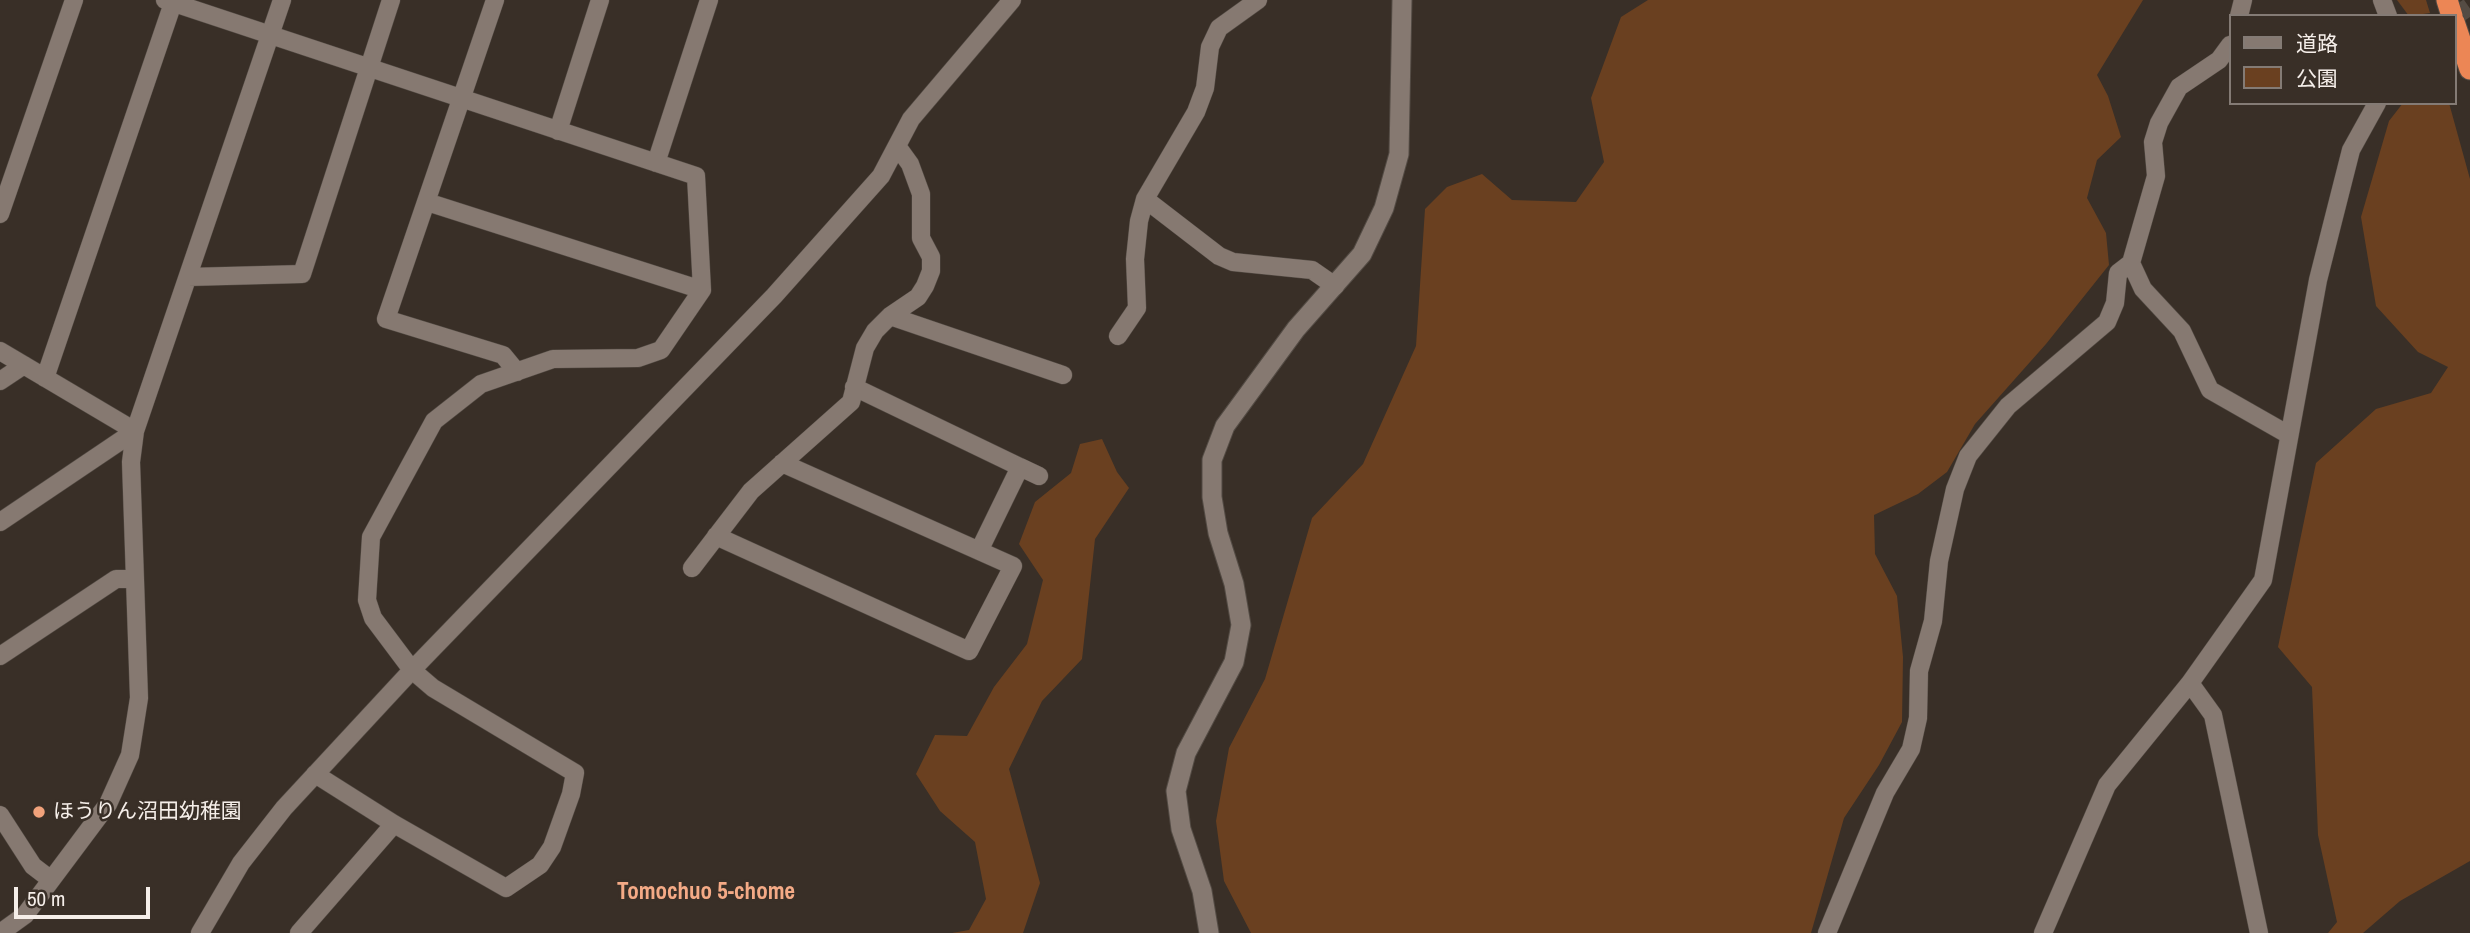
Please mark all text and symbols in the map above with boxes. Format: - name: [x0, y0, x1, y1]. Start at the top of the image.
- legend: [2228, 14, 2456, 105]
- text: 道路: [2296, 29, 2338, 58]
- text: 公園: [2296, 64, 2338, 93]
- place label: ほうりん沼田幼稚園: [53, 799, 242, 825]
- marker: ほうりん沼田幼稚園: [31, 804, 47, 820]
- scale bar: [18, 874, 154, 918]
- district label: Tomochuo 5-chome: [617, 879, 795, 907]
- text: 50 m: [27, 884, 65, 913]

